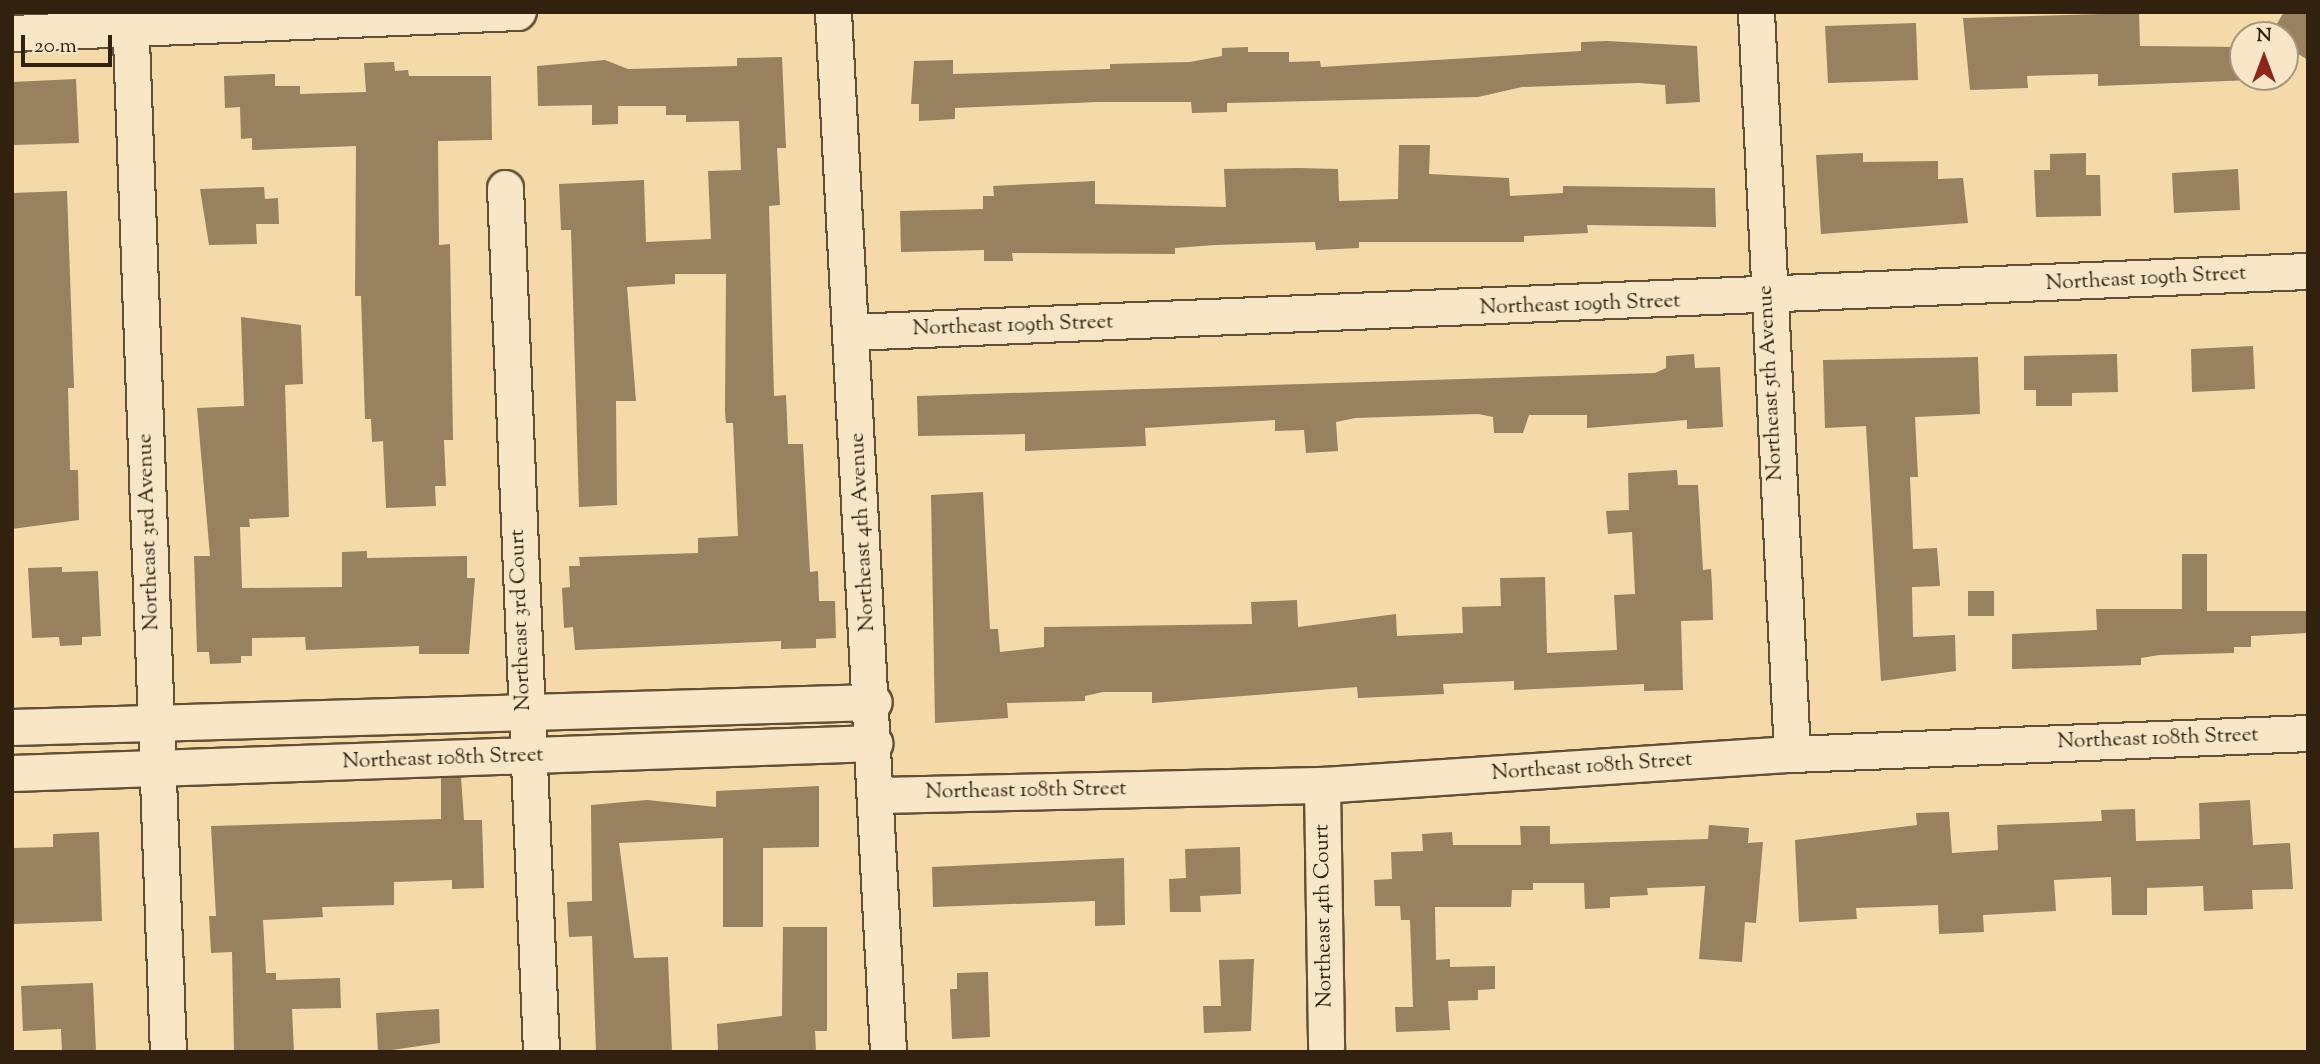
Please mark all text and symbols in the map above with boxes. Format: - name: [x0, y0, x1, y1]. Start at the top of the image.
- scale bar: [24, 21, 116, 65]
- north arrow: [2229, 21, 2299, 91]
- text: N: [2256, 23, 2272, 50]
- text: 20 m: [34, 32, 77, 62]
- street label: Northeast 109th Street: [2045, 261, 2247, 297]
- street label: Northeast 5th Avenue: [1753, 285, 1789, 481]
- street label: Northeast 109th Street: [1479, 289, 1681, 321]
- street label: Northeast 109th Street: [912, 310, 1114, 342]
- street label: Northeast 4th Avenue: [845, 432, 881, 632]
- street label: Northeast 3rd Avenue: [133, 433, 165, 631]
- street label: Northeast 3rd Court: [505, 529, 537, 711]
- street label: Northeast 108th Street: [2057, 723, 2259, 755]
- street label: Northeast 108th Street: [342, 743, 544, 775]
- street label: Northeast 108th Street: [1491, 747, 1693, 787]
- street label: Northeast 108th Street: [925, 777, 1127, 805]
- street label: Northeast 4th Court: [1310, 824, 1338, 1008]

